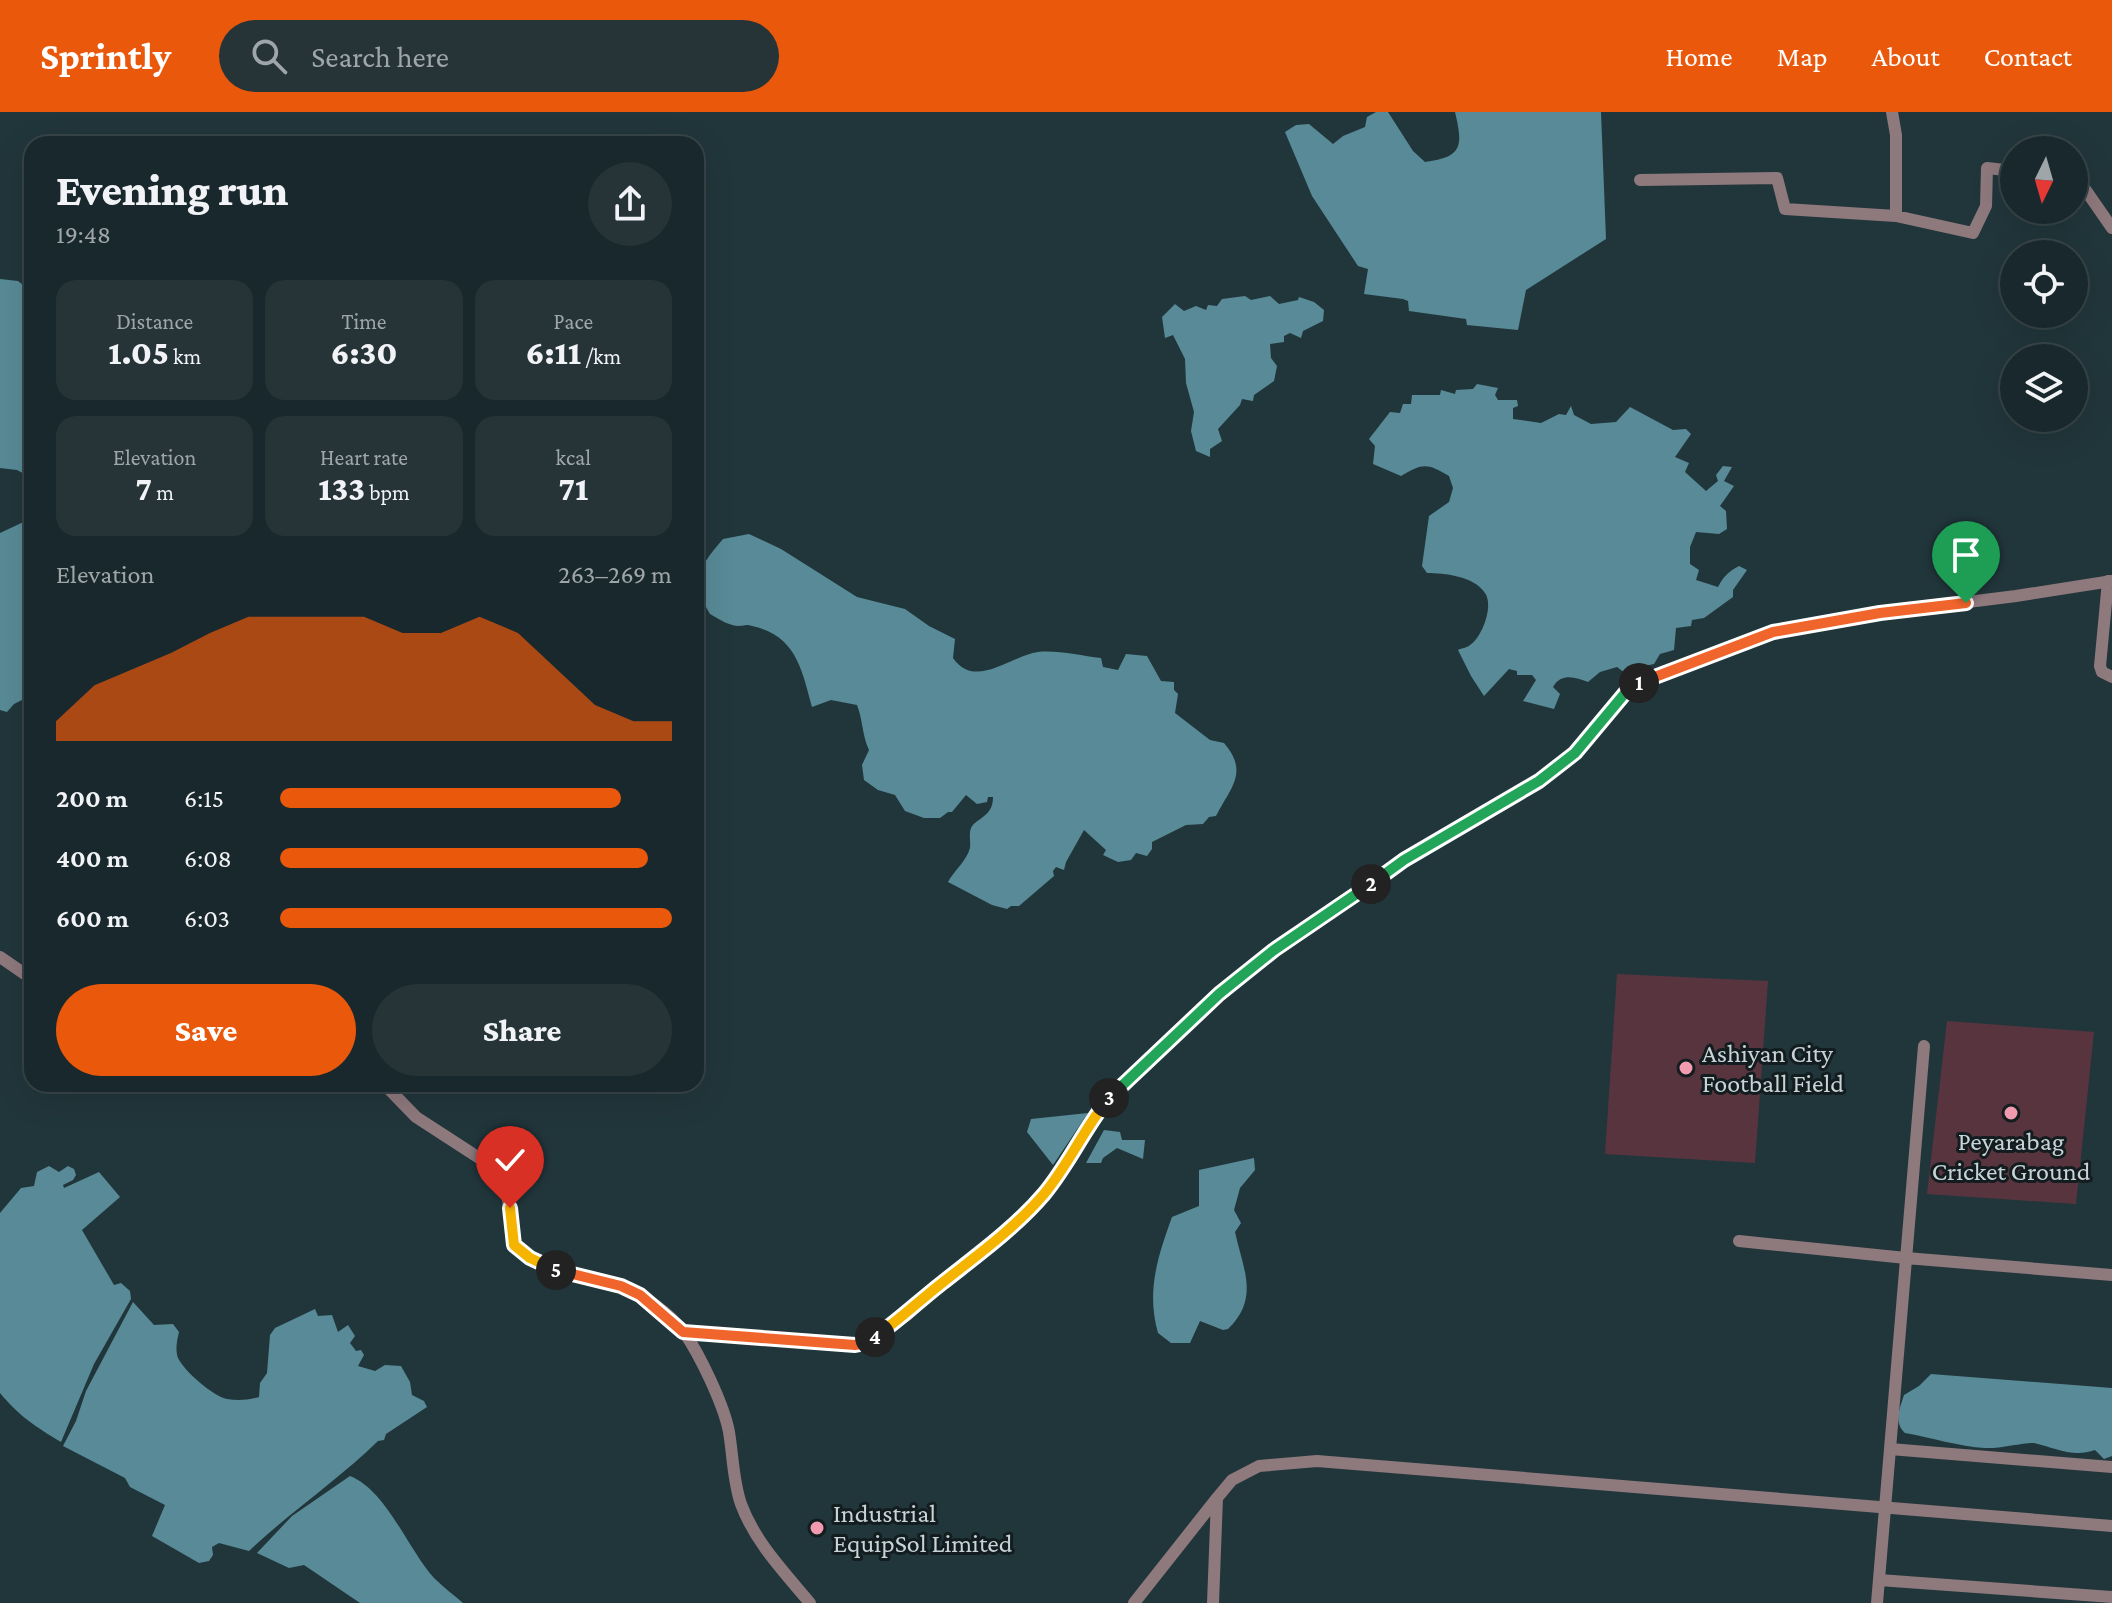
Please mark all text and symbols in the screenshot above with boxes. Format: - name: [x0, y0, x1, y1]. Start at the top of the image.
- search box: [219, 20, 779, 92]
- icon: search: [247, 34, 291, 78]
- text: Sprintly: [40, 35, 171, 77]
- text: Search here: [311, 40, 449, 73]
- text: Home: [1666, 41, 1733, 72]
- text: Map: [1777, 41, 1828, 72]
- text: About: [1872, 41, 1940, 72]
- text: Contact: [1984, 41, 2072, 72]
- north arrow: [2000, 136, 2088, 224]
- map controls: [2000, 136, 2088, 432]
- button: share: [588, 162, 672, 246]
- text: Evening run: [56, 166, 288, 214]
- text: 19:48: [56, 220, 111, 249]
- button: locate: [2000, 240, 2088, 328]
- text: Distance: [116, 309, 193, 334]
- text: Time: [341, 309, 387, 334]
- text: Pace: [554, 309, 593, 334]
- text: 1.05: [108, 334, 169, 371]
- text: 6:30: [330, 334, 398, 371]
- text: 6:11: [525, 334, 581, 371]
- text: km: [169, 344, 201, 369]
- text: /km: [581, 344, 621, 369]
- button: layers: [2000, 344, 2088, 432]
- text: Elevation: [113, 445, 196, 470]
- text: Heart rate: [320, 445, 408, 470]
- text: kcal: [556, 445, 591, 470]
- text: 7: [135, 470, 152, 507]
- text: 133: [318, 470, 365, 507]
- text: 71: [558, 470, 588, 507]
- text: m: [152, 480, 174, 505]
- text: bpm: [365, 480, 410, 505]
- pin: [1932, 521, 2000, 603]
- icon: arrive: [1944, 533, 1988, 577]
- text: Elevation: [56, 560, 154, 589]
- text: 263–269 m: [558, 560, 672, 589]
- pin: 1: [1619, 663, 1659, 703]
- text: 1: [1635, 670, 1643, 695]
- text: 200 m: [56, 784, 128, 813]
- text: 6:15: [184, 784, 224, 813]
- text: 400 m: [56, 844, 129, 873]
- text: 6:08: [184, 844, 232, 873]
- pin: 2: [1351, 864, 1391, 904]
- text: 2: [1365, 871, 1377, 896]
- text: 600 m: [56, 904, 129, 933]
- text: 6:03: [184, 904, 230, 933]
- button: Save: [56, 984, 356, 1076]
- button: Share: [372, 984, 672, 1076]
- place label: Ashiyan City Football Field: [1702, 1039, 1844, 1098]
- marker: Ashiyan City Football Field: [1677, 1059, 1695, 1077]
- pin: 3: [1089, 1078, 1129, 1118]
- text: 3: [1104, 1085, 1114, 1110]
- marker: Peyarabag Cricket Ground: [2002, 1104, 2020, 1122]
- pin: [476, 1126, 544, 1208]
- place label: Peyarabag Cricket Ground: [1932, 1127, 2091, 1186]
- icon: check: [488, 1138, 532, 1182]
- pin: 5: [536, 1250, 576, 1290]
- text: 5: [551, 1257, 561, 1282]
- pin: 4: [855, 1317, 895, 1357]
- text: 4: [869, 1324, 881, 1349]
- place label: Industrial EquipSol Limited: [833, 1499, 1013, 1558]
- marker: Industrial EquipSol Limited: [808, 1519, 826, 1537]

